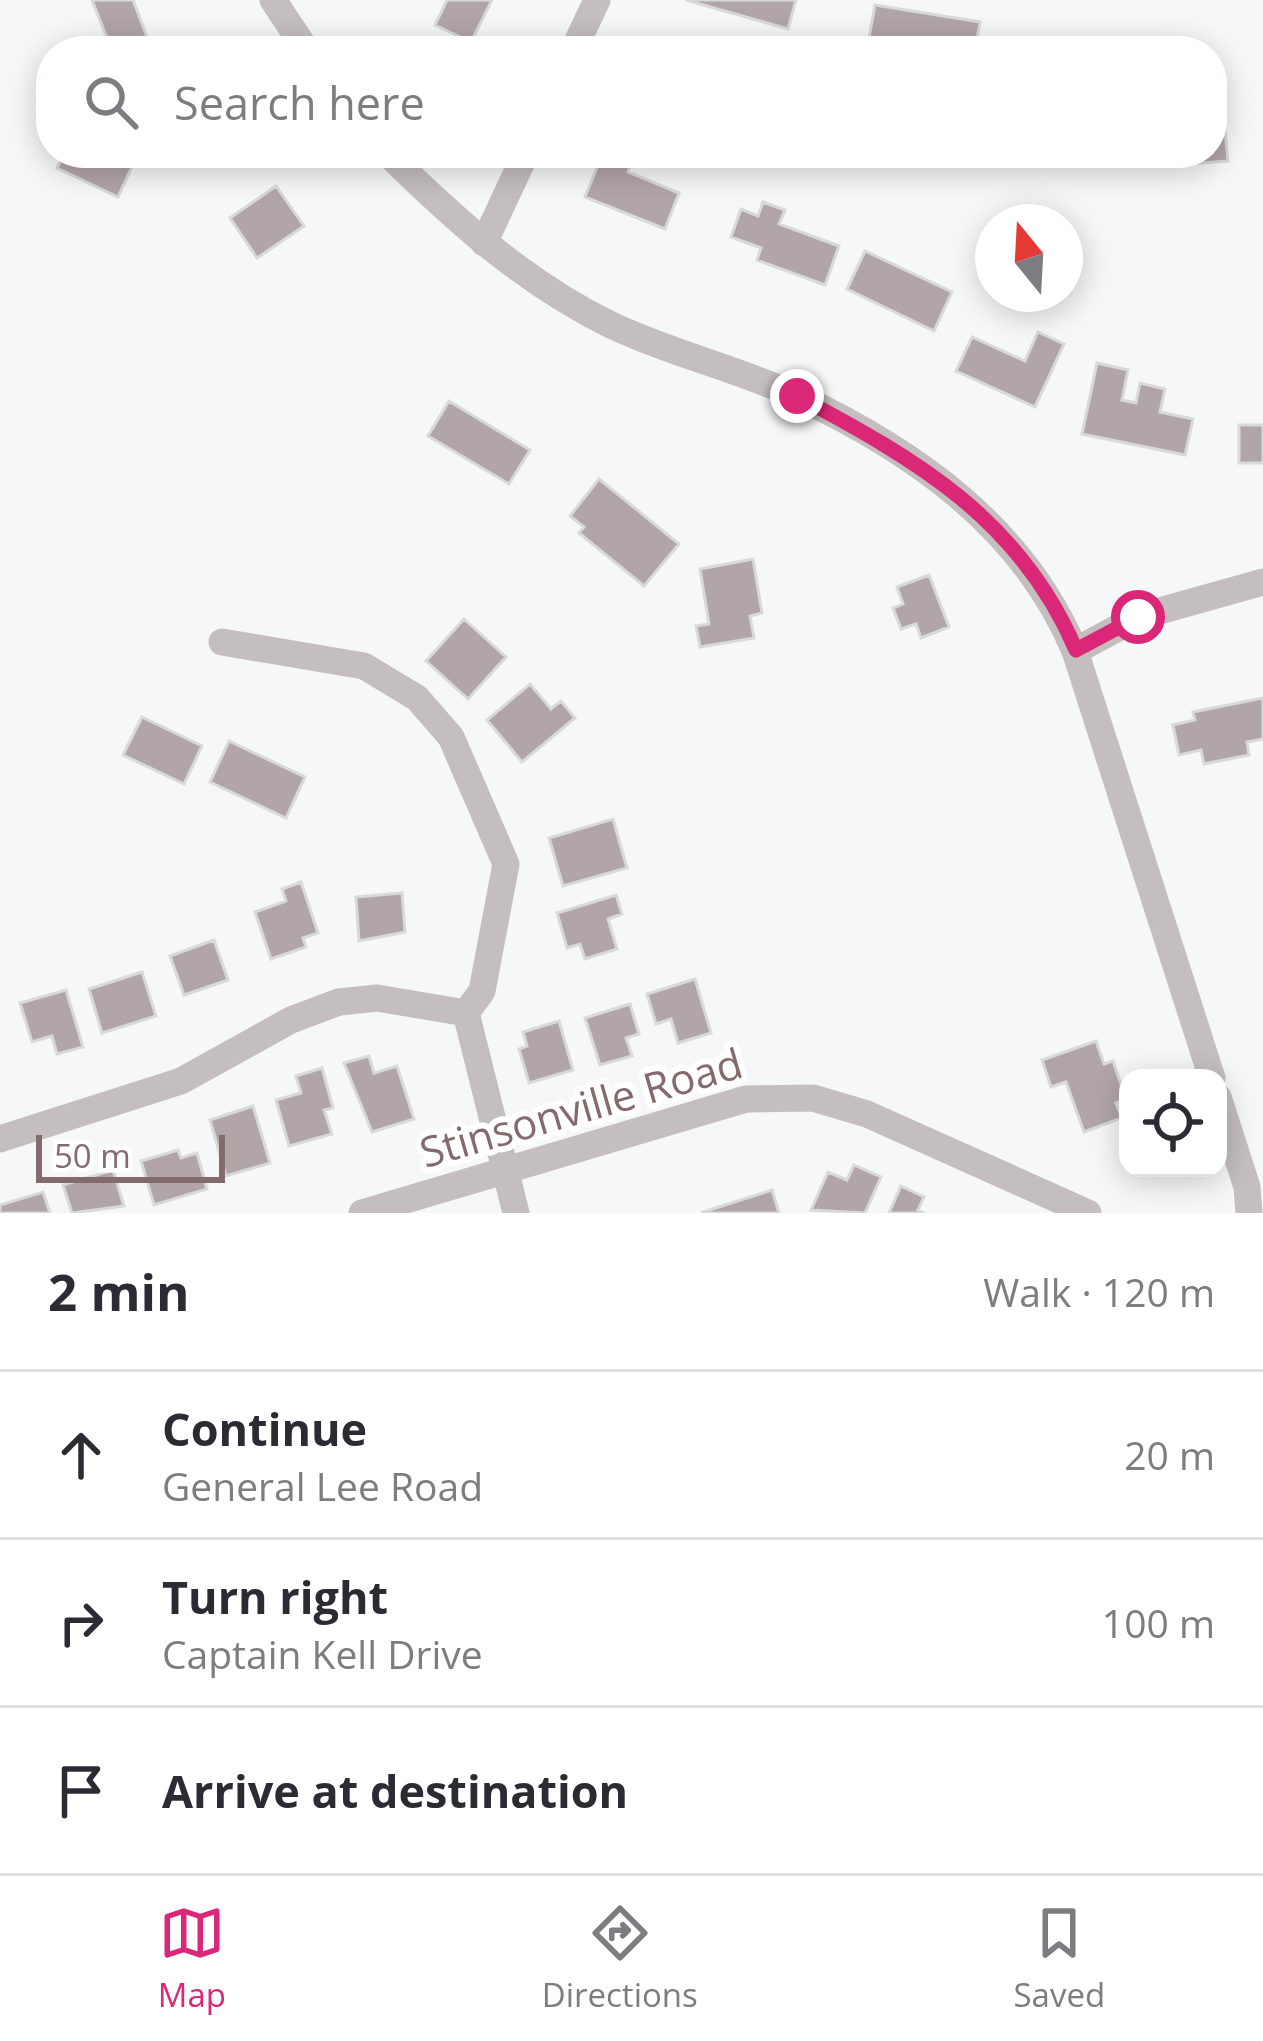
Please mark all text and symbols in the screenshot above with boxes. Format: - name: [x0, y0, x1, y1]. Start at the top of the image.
- search box: [36, 36, 1227, 168]
- icon: search: [78, 69, 144, 135]
- text: Search here: [174, 72, 425, 133]
- north arrow: [975, 204, 1083, 312]
- route end: [770, 369, 824, 423]
- route start: [1111, 590, 1165, 644]
- street label: Stinsonville Road: [413, 1033, 748, 1180]
- map controls: [1119, 1069, 1227, 1177]
- button: locate: [1119, 1069, 1227, 1177]
- scale bar: [36, 1129, 225, 1182]
- text: 50 m: [54, 1133, 131, 1178]
- text: 2 min: [48, 1256, 190, 1326]
- text: Walk · 120 m: [983, 1265, 1215, 1318]
- text: Continue: [162, 1398, 367, 1459]
- icon: ahead: [48, 1422, 114, 1488]
- text: 20 m: [1124, 1428, 1215, 1481]
- text: General Lee Road: [162, 1459, 483, 1512]
- text: Turn right: [162, 1566, 388, 1627]
- icon: right: [48, 1590, 114, 1656]
- text: 100 m: [1102, 1596, 1215, 1649]
- text: Captain Kell Drive: [162, 1627, 483, 1680]
- icon: arrive: [48, 1758, 114, 1824]
- text: Arrive at destination: [162, 1760, 628, 1821]
- tab: Map: [158, 1900, 226, 2017]
- tab: Directions: [542, 1900, 698, 2017]
- tab: Saved: [1013, 1900, 1105, 2017]

